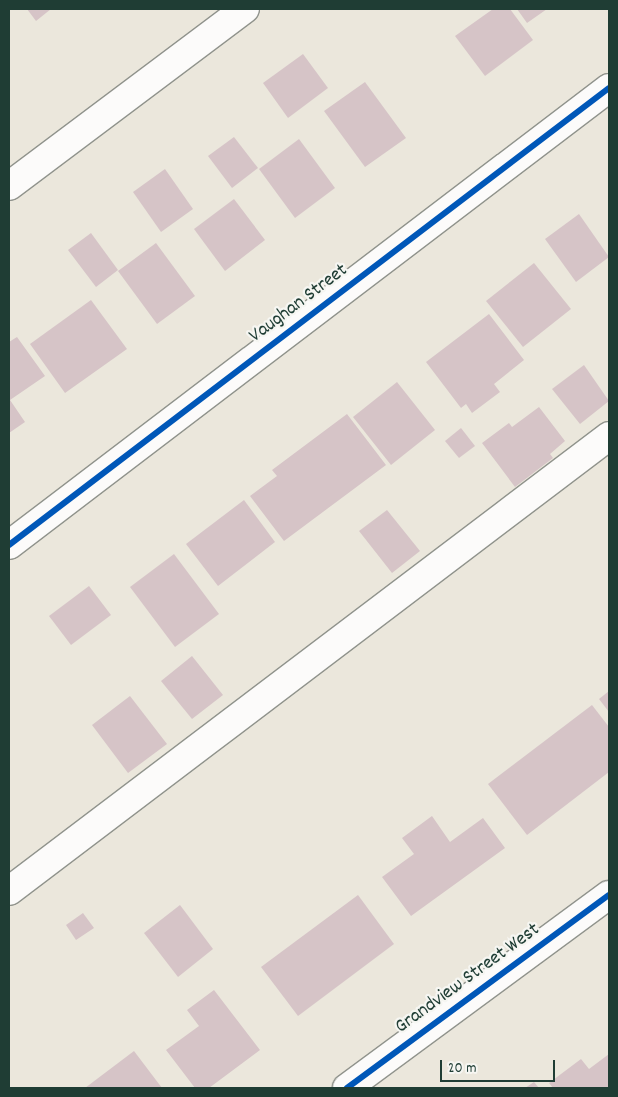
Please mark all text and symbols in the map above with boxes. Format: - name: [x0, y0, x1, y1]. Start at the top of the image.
- street label: Vaughan Street: [245, 259, 353, 349]
- street label: Grandview Street West: [391, 918, 545, 1040]
- scale bar: [443, 1050, 558, 1082]
- text: 20 m: [448, 1058, 476, 1080]

